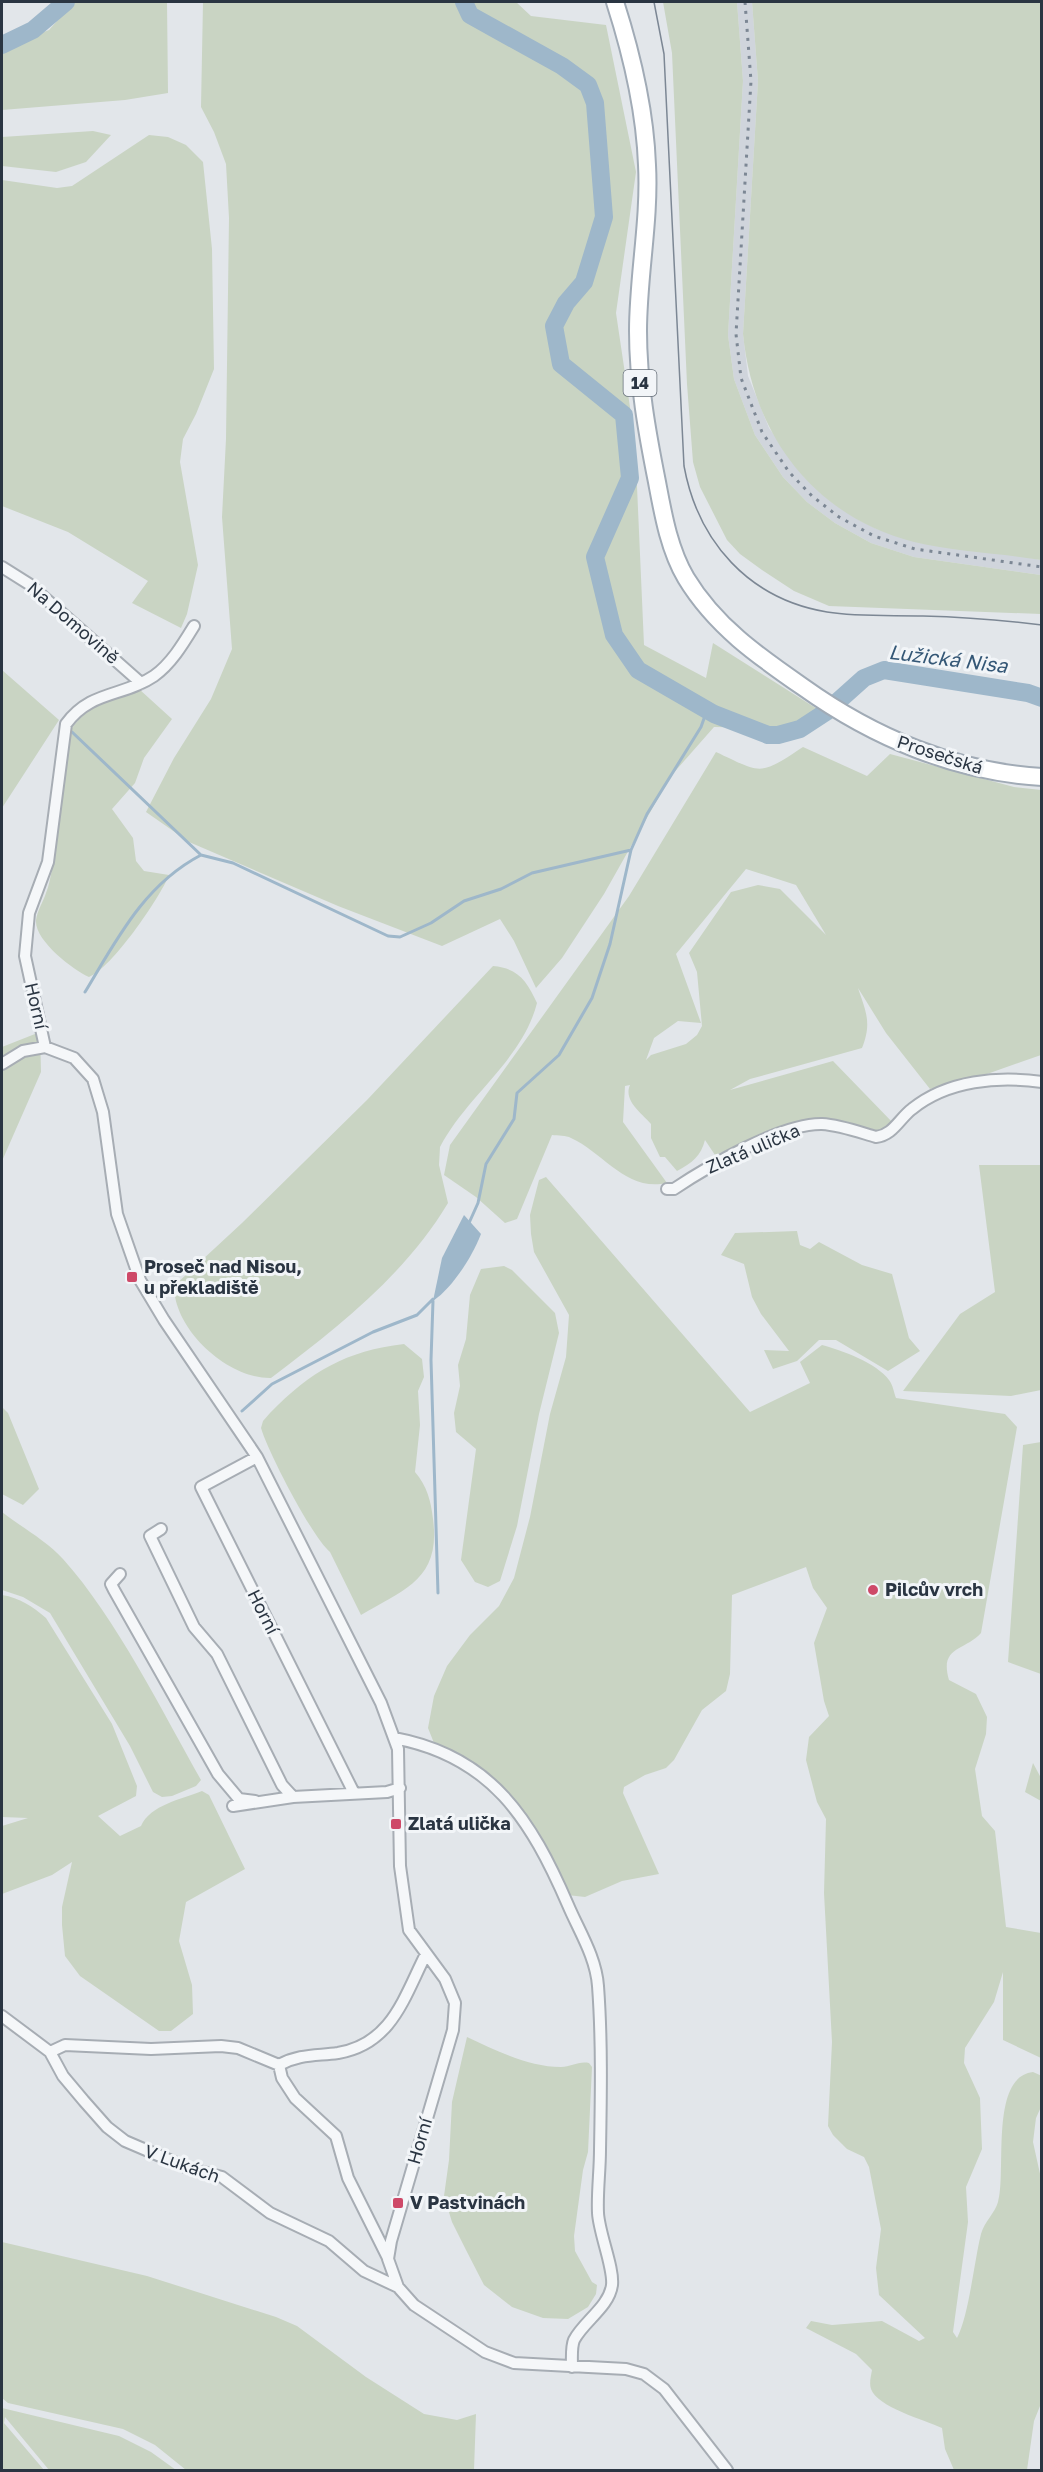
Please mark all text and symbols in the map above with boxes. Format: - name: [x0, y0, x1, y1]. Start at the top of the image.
- road number: 14: [624, 370, 656, 396]
- street label: Na Domovině: [23, 576, 124, 668]
- water label: Lužická Nisa: [887, 639, 1010, 677]
- street label: Prosečská: [895, 730, 986, 778]
- street label: Horní: [21, 980, 53, 1032]
- street label: Zlatá ulička: [702, 1118, 803, 1178]
- place label: Proseč nad Nisou, u překladiště: [144, 1255, 302, 1298]
- marker: Proseč nad Nisou, u překladiště: [125, 1270, 139, 1284]
- place label: Pilcův vrch: [885, 1578, 983, 1600]
- marker: Pilcův vrch: [866, 1583, 880, 1597]
- street label: Horní: [243, 1585, 285, 1639]
- place label: Zlatá ulička: [408, 1812, 511, 1834]
- marker: Zlatá ulička: [389, 1817, 403, 1831]
- street label: Horní: [402, 2114, 436, 2167]
- street label: V Lukách: [142, 2139, 223, 2187]
- place label: V Pastvinách: [410, 2191, 525, 2213]
- marker: V Pastvinách: [391, 2196, 405, 2210]

